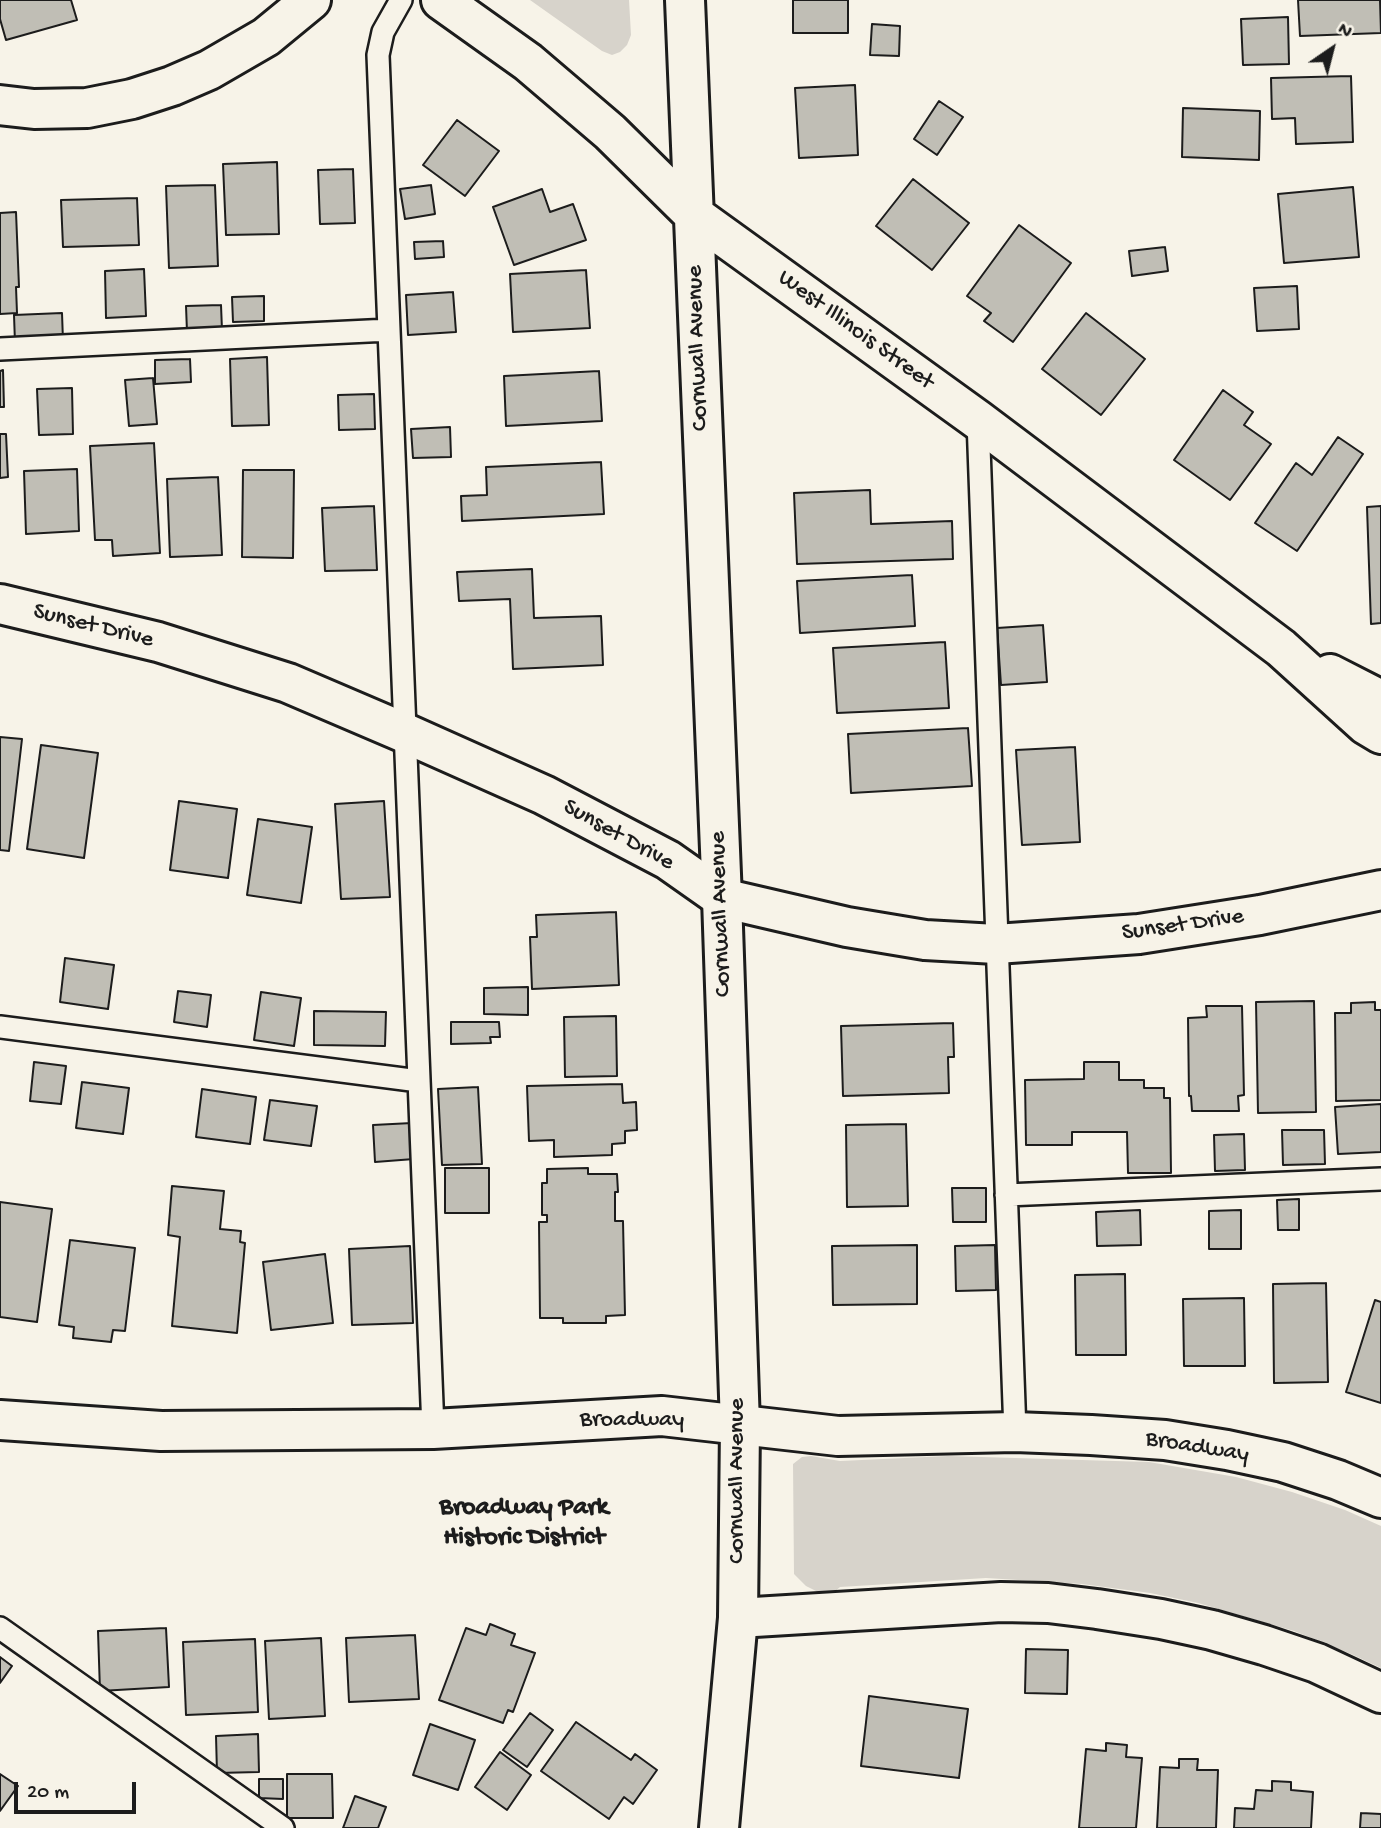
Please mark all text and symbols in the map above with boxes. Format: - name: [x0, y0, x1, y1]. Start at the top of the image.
- north arrow: [1297, 14, 1367, 84]
- text: N: [1333, 18, 1356, 44]
- street label: Cornwall Avenue: [682, 265, 716, 431]
- street label: West Illinois Street: [771, 265, 939, 397]
- street label: Sunset Drive: [30, 598, 156, 656]
- street label: Sunset Drive: [557, 794, 679, 878]
- street label: Cornwall Avenue: [705, 831, 739, 997]
- street label: Sunset Drive: [1120, 903, 1246, 949]
- street label: Cornwall Avenue: [724, 1398, 752, 1564]
- street label: Broadway: [580, 1407, 684, 1435]
- street label: Broadway: [1143, 1426, 1251, 1470]
- district label: Broadway Park Historic District: [440, 1493, 608, 1554]
- scale bar: [18, 1769, 140, 1813]
- text: 20 m: [27, 1781, 69, 1806]

